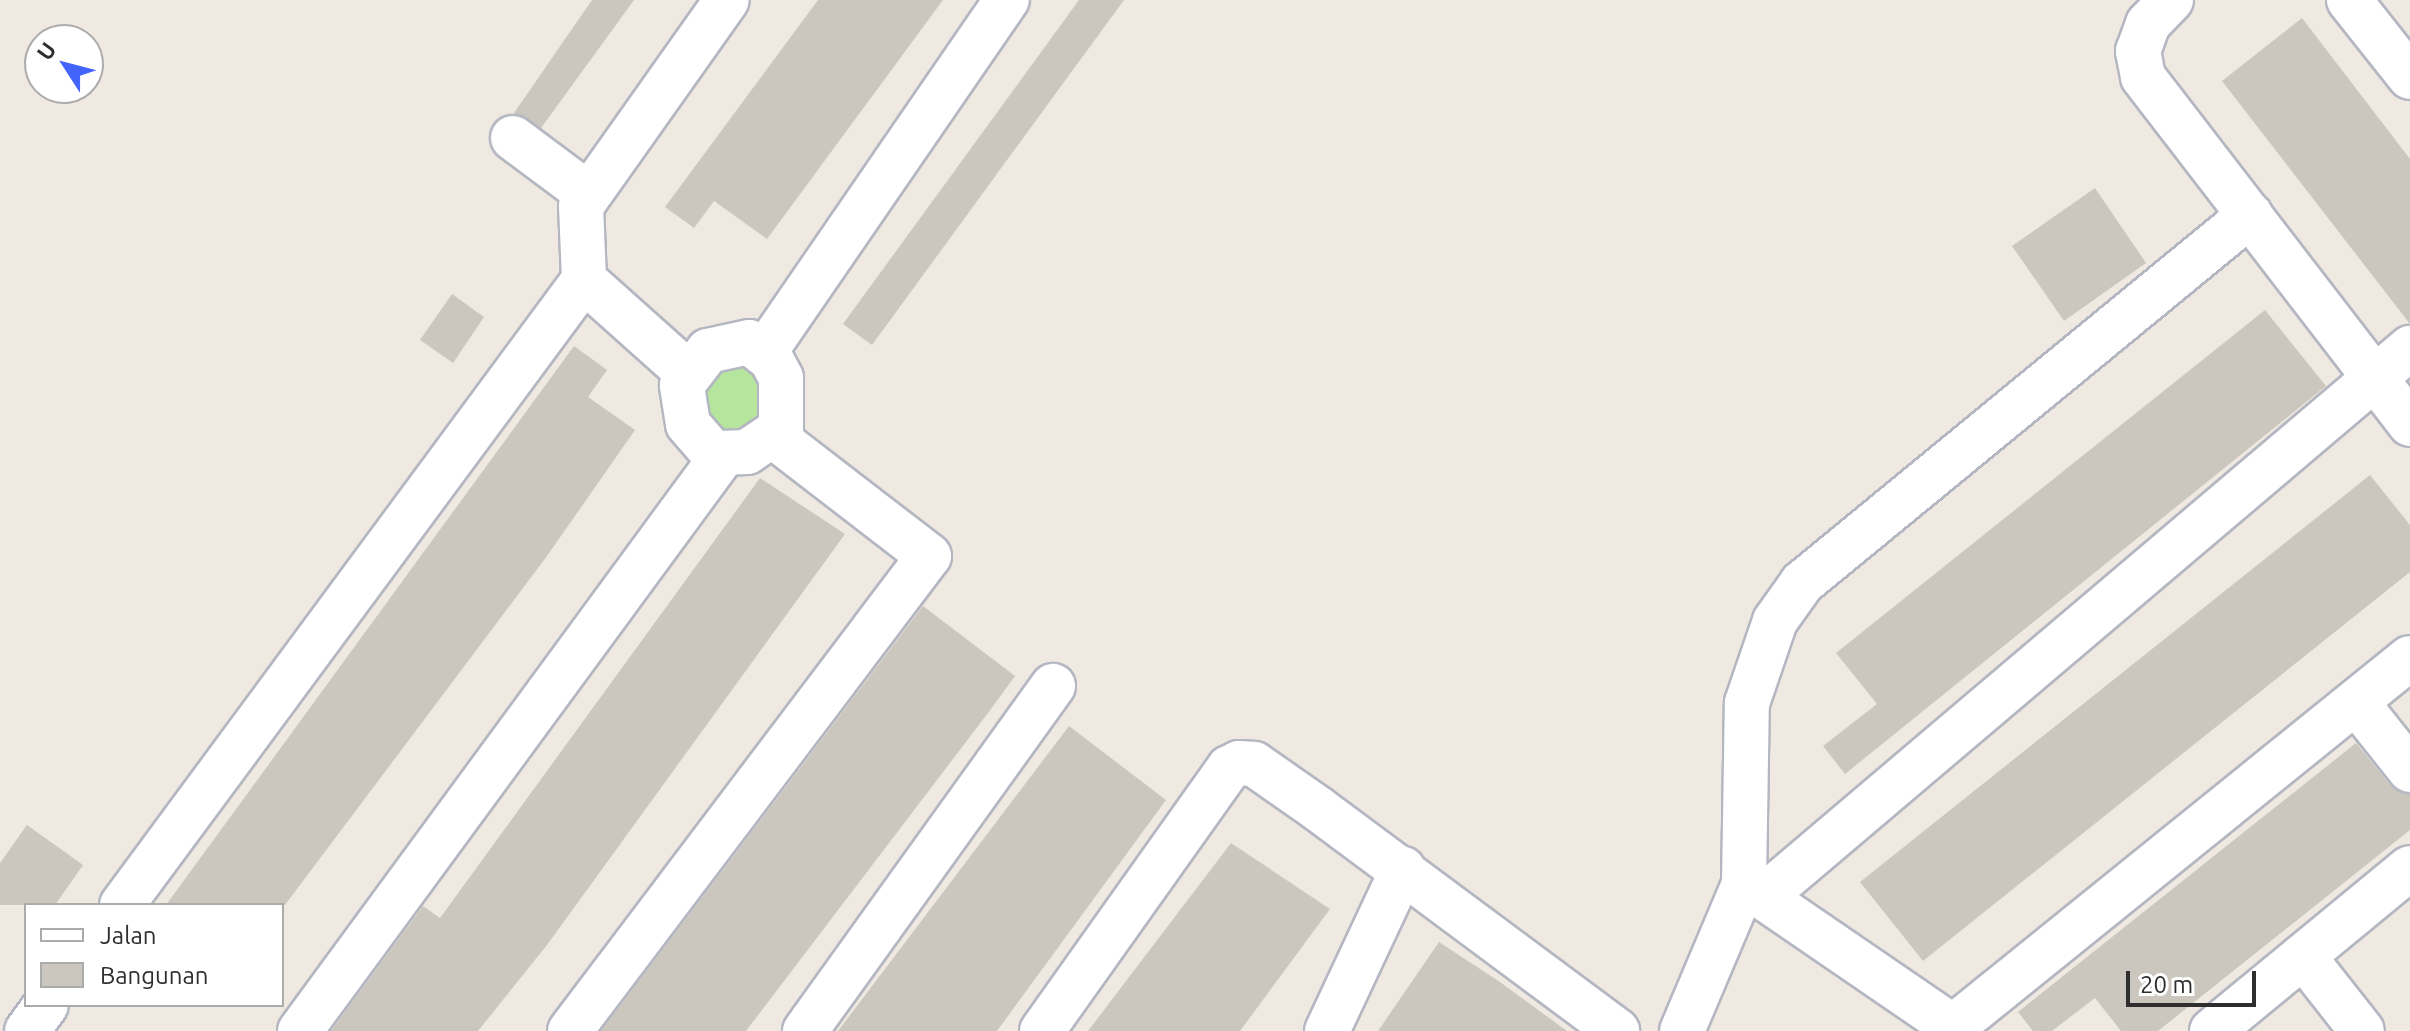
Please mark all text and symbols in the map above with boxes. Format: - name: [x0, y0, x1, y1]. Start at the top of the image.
- north arrow: [24, 24, 104, 104]
- text: U: [31, 37, 60, 64]
- legend: [24, 903, 284, 1007]
- text: Jalan: [100, 922, 157, 949]
- scale bar: [2130, 955, 2260, 1005]
- text: Bangunan: [100, 962, 209, 989]
- text: 20 m: [2140, 971, 2193, 998]

